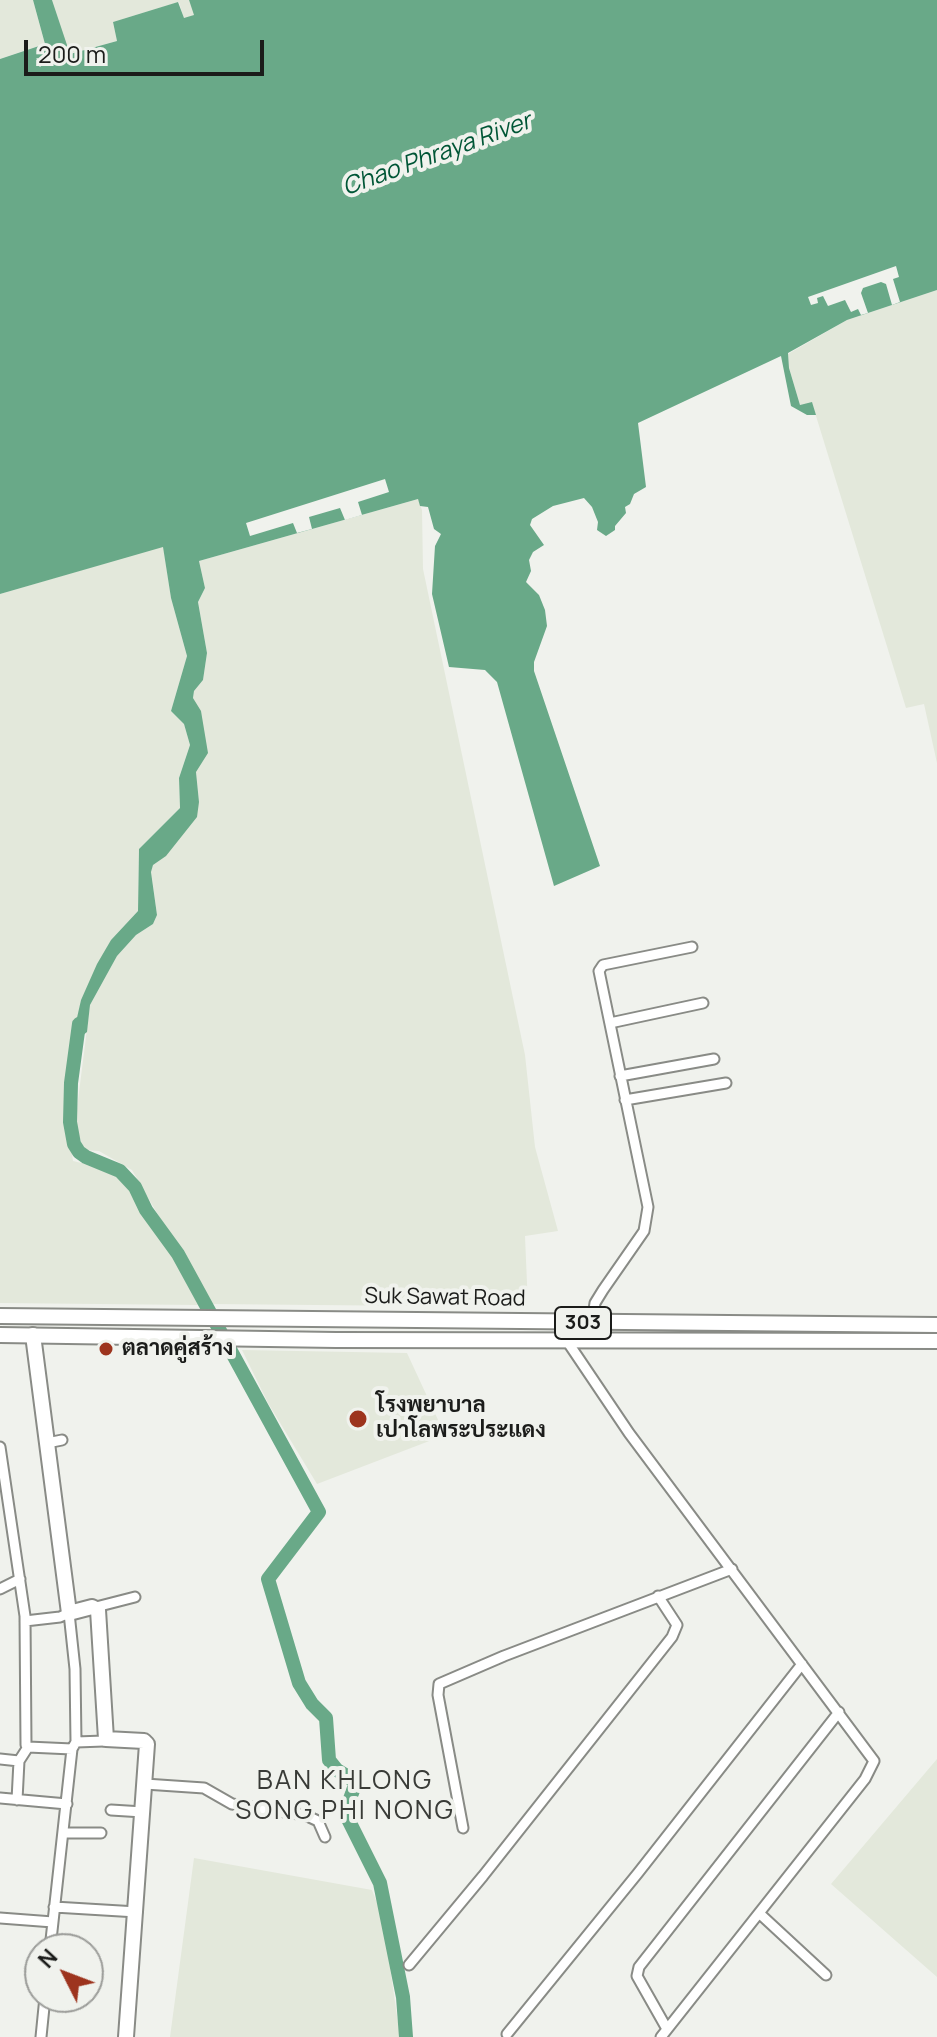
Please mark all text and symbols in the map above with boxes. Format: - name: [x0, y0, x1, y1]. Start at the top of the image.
- scale bar: [28, 24, 268, 74]
- text: 200 m: [38, 37, 106, 70]
- water label: Chao Phraya River: [339, 107, 535, 203]
- street label: Suk Sawat Road: [364, 1283, 526, 1313]
- road number: 303: [555, 1307, 611, 1339]
- place label: ตลาดคู่สร้าง: [122, 1336, 233, 1362]
- marker: ตลาดคู่สร้าง: [97, 1340, 115, 1358]
- place label: โรงพยาบาล เปาโลพระประแดง: [376, 1393, 546, 1444]
- marker: โรงพยาบาล เปาโลพระประแดง: [347, 1408, 369, 1430]
- district label: BAN KHLONG SONG PHI NONG: [235, 1766, 455, 1828]
- north arrow: [24, 1933, 104, 2013]
- text: N: [31, 1942, 64, 1974]

